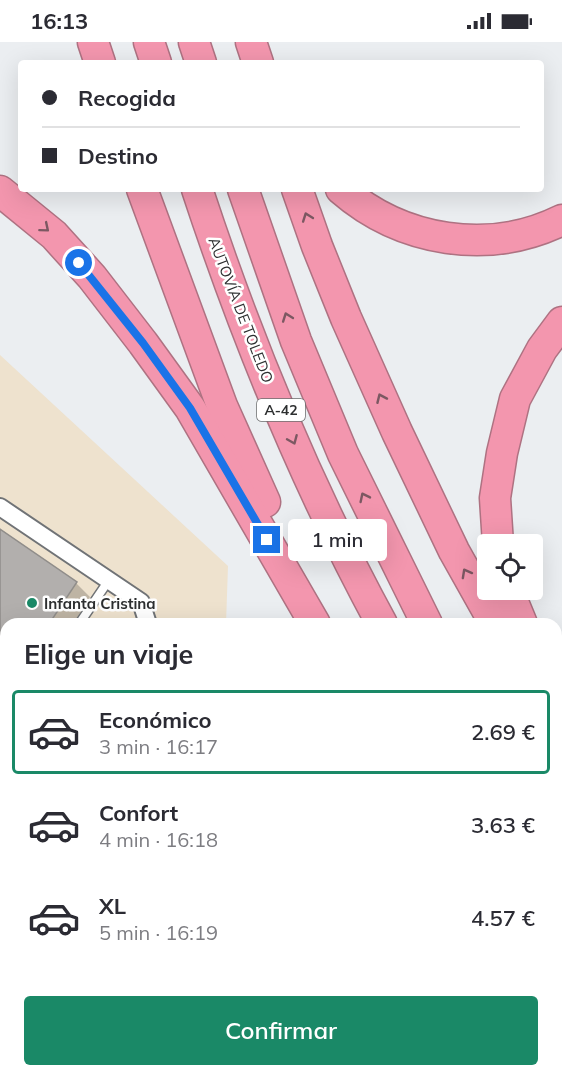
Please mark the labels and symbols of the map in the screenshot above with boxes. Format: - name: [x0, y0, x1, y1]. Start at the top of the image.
- one-way arrow: [301, 212, 314, 223]
- one-way arrow: [38, 221, 49, 232]
- street label: AUTOVÍA DE TOLEDO: [204, 234, 278, 386]
- route start: [65, 249, 92, 276]
- one-way arrow: [282, 312, 295, 323]
- one-way arrow: [376, 393, 388, 404]
- road number: A-42: [257, 399, 305, 421]
- one-way arrow: [286, 433, 298, 444]
- one-way arrow: [359, 492, 371, 503]
- callout: 1 min: [288, 519, 387, 561]
- route end: [253, 526, 280, 553]
- one-way arrow: [462, 569, 473, 579]
- place label: Infanta Cristina: [44, 594, 156, 613]
- marker: Infanta Cristina: [25, 596, 39, 610]

